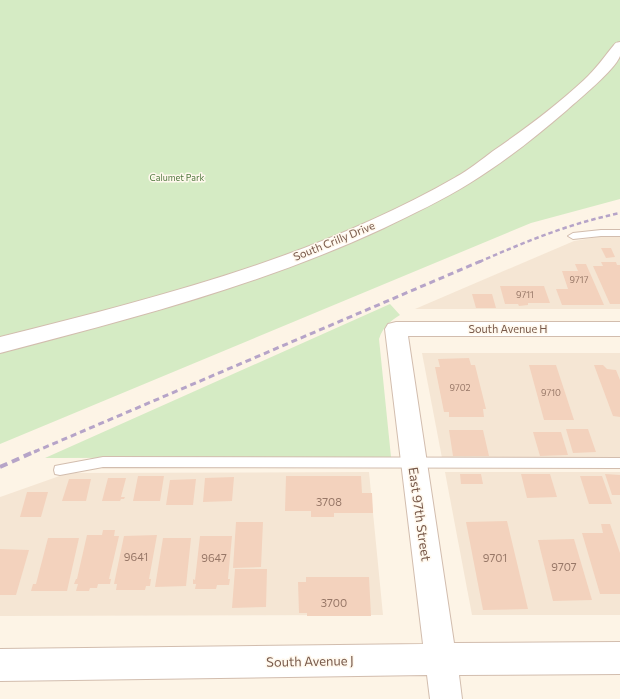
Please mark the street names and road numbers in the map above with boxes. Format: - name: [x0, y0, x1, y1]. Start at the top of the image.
- street label: South Crilly Drive: [291, 218, 377, 263]
- street label: South Avenue H: [468, 322, 548, 335]
- street label: East 97th Street: [405, 466, 435, 562]
- street label: South Avenue J: [266, 652, 354, 670]

